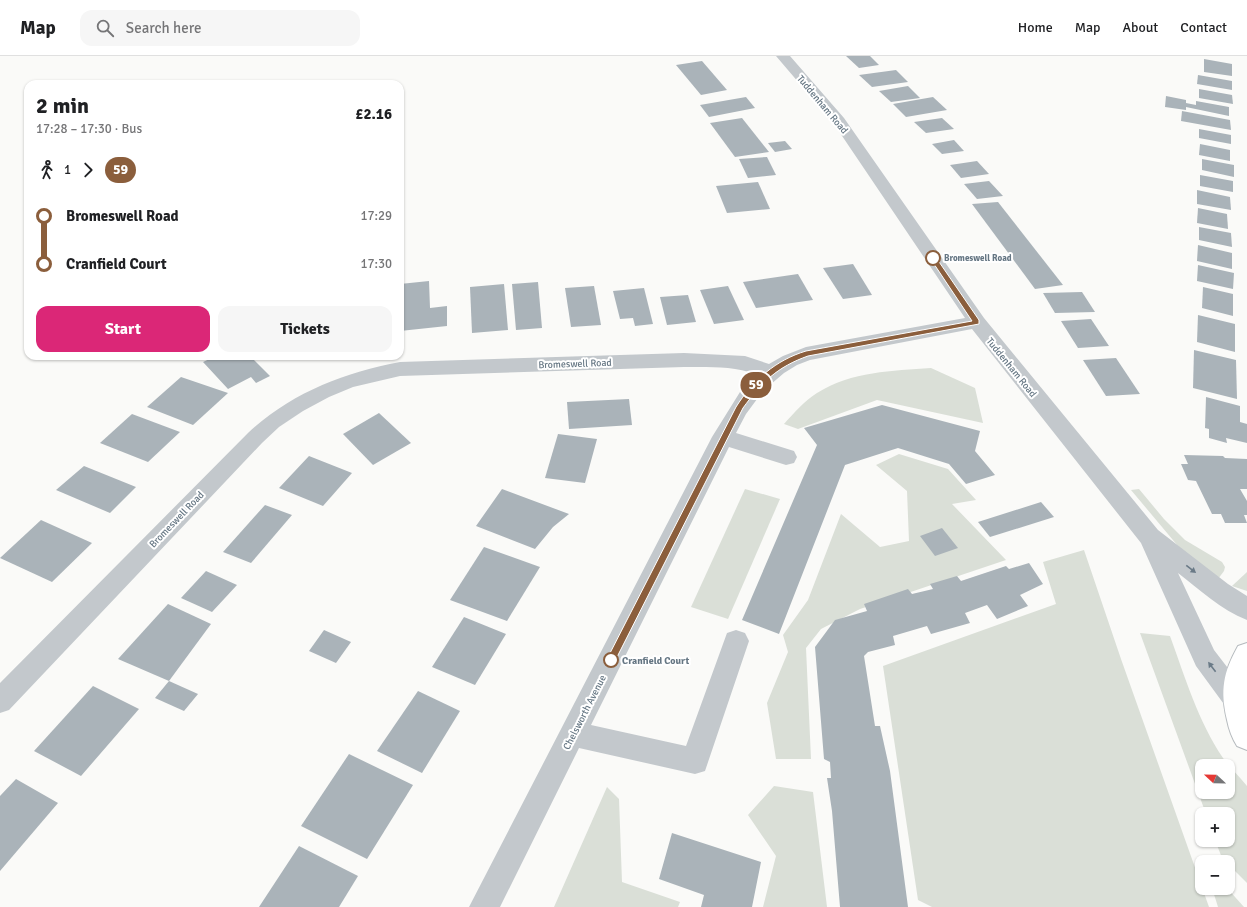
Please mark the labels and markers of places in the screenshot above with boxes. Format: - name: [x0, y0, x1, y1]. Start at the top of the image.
- marker: Bromeswell Road: [925, 250, 941, 266]
- place label: Bromeswell Road: [944, 253, 1012, 264]
- marker: Cranfield Court: [603, 652, 619, 668]
- place label: Cranfield Court: [622, 655, 689, 667]

